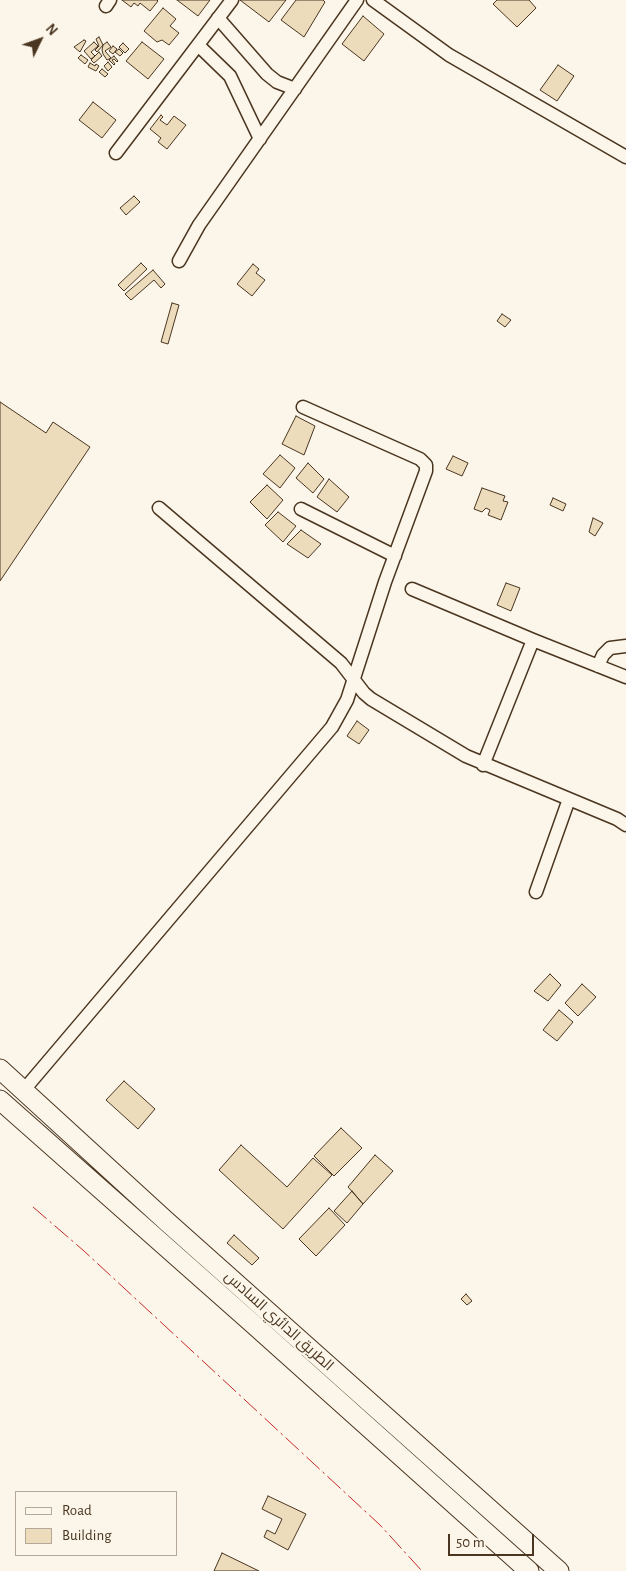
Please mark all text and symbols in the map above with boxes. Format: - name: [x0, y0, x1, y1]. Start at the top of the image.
- north arrow: [15, 15, 65, 65]
- text: N: [43, 22, 60, 38]
- street label: الطريق الدائري السادس: [221, 1267, 337, 1375]
- legend: [15, 1491, 178, 1556]
- text: Road: [62, 1503, 92, 1518]
- scale bar: [451, 1524, 537, 1556]
- text: Building: [62, 1528, 112, 1543]
- text: 50 m: [456, 1535, 485, 1550]

